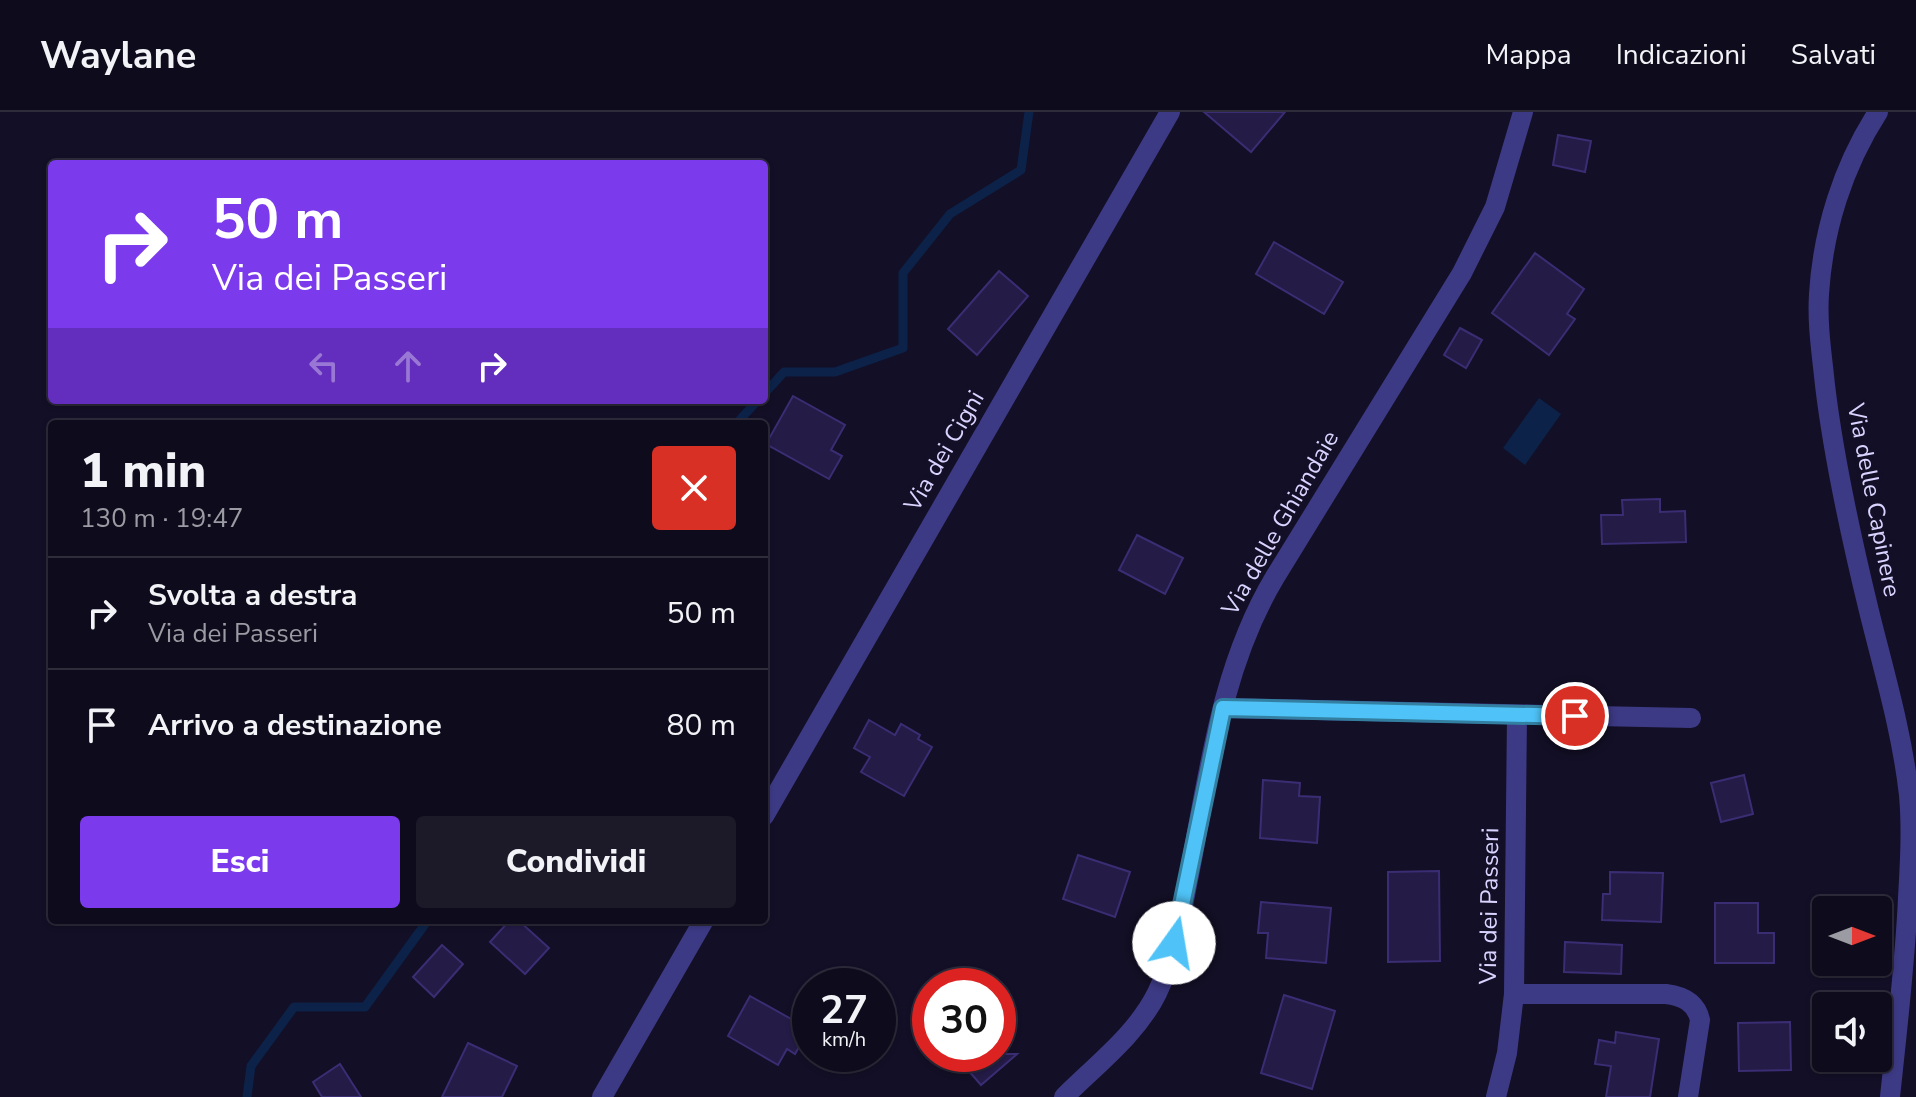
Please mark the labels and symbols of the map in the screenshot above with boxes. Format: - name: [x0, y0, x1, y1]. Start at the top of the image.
- street label: Via dei Cigni: [896, 385, 991, 518]
- street label: Via delle Capinere: [1839, 400, 1908, 599]
- street label: Via delle Ghiandaie: [1213, 425, 1346, 622]
- pin: [1541, 682, 1609, 750]
- street label: Via dei Passeri: [1472, 827, 1506, 986]
- north arrow: [1812, 896, 1892, 976]
- position arrow: [1132, 901, 1216, 985]
- speed limit sign: 30: [912, 968, 1016, 1072]

